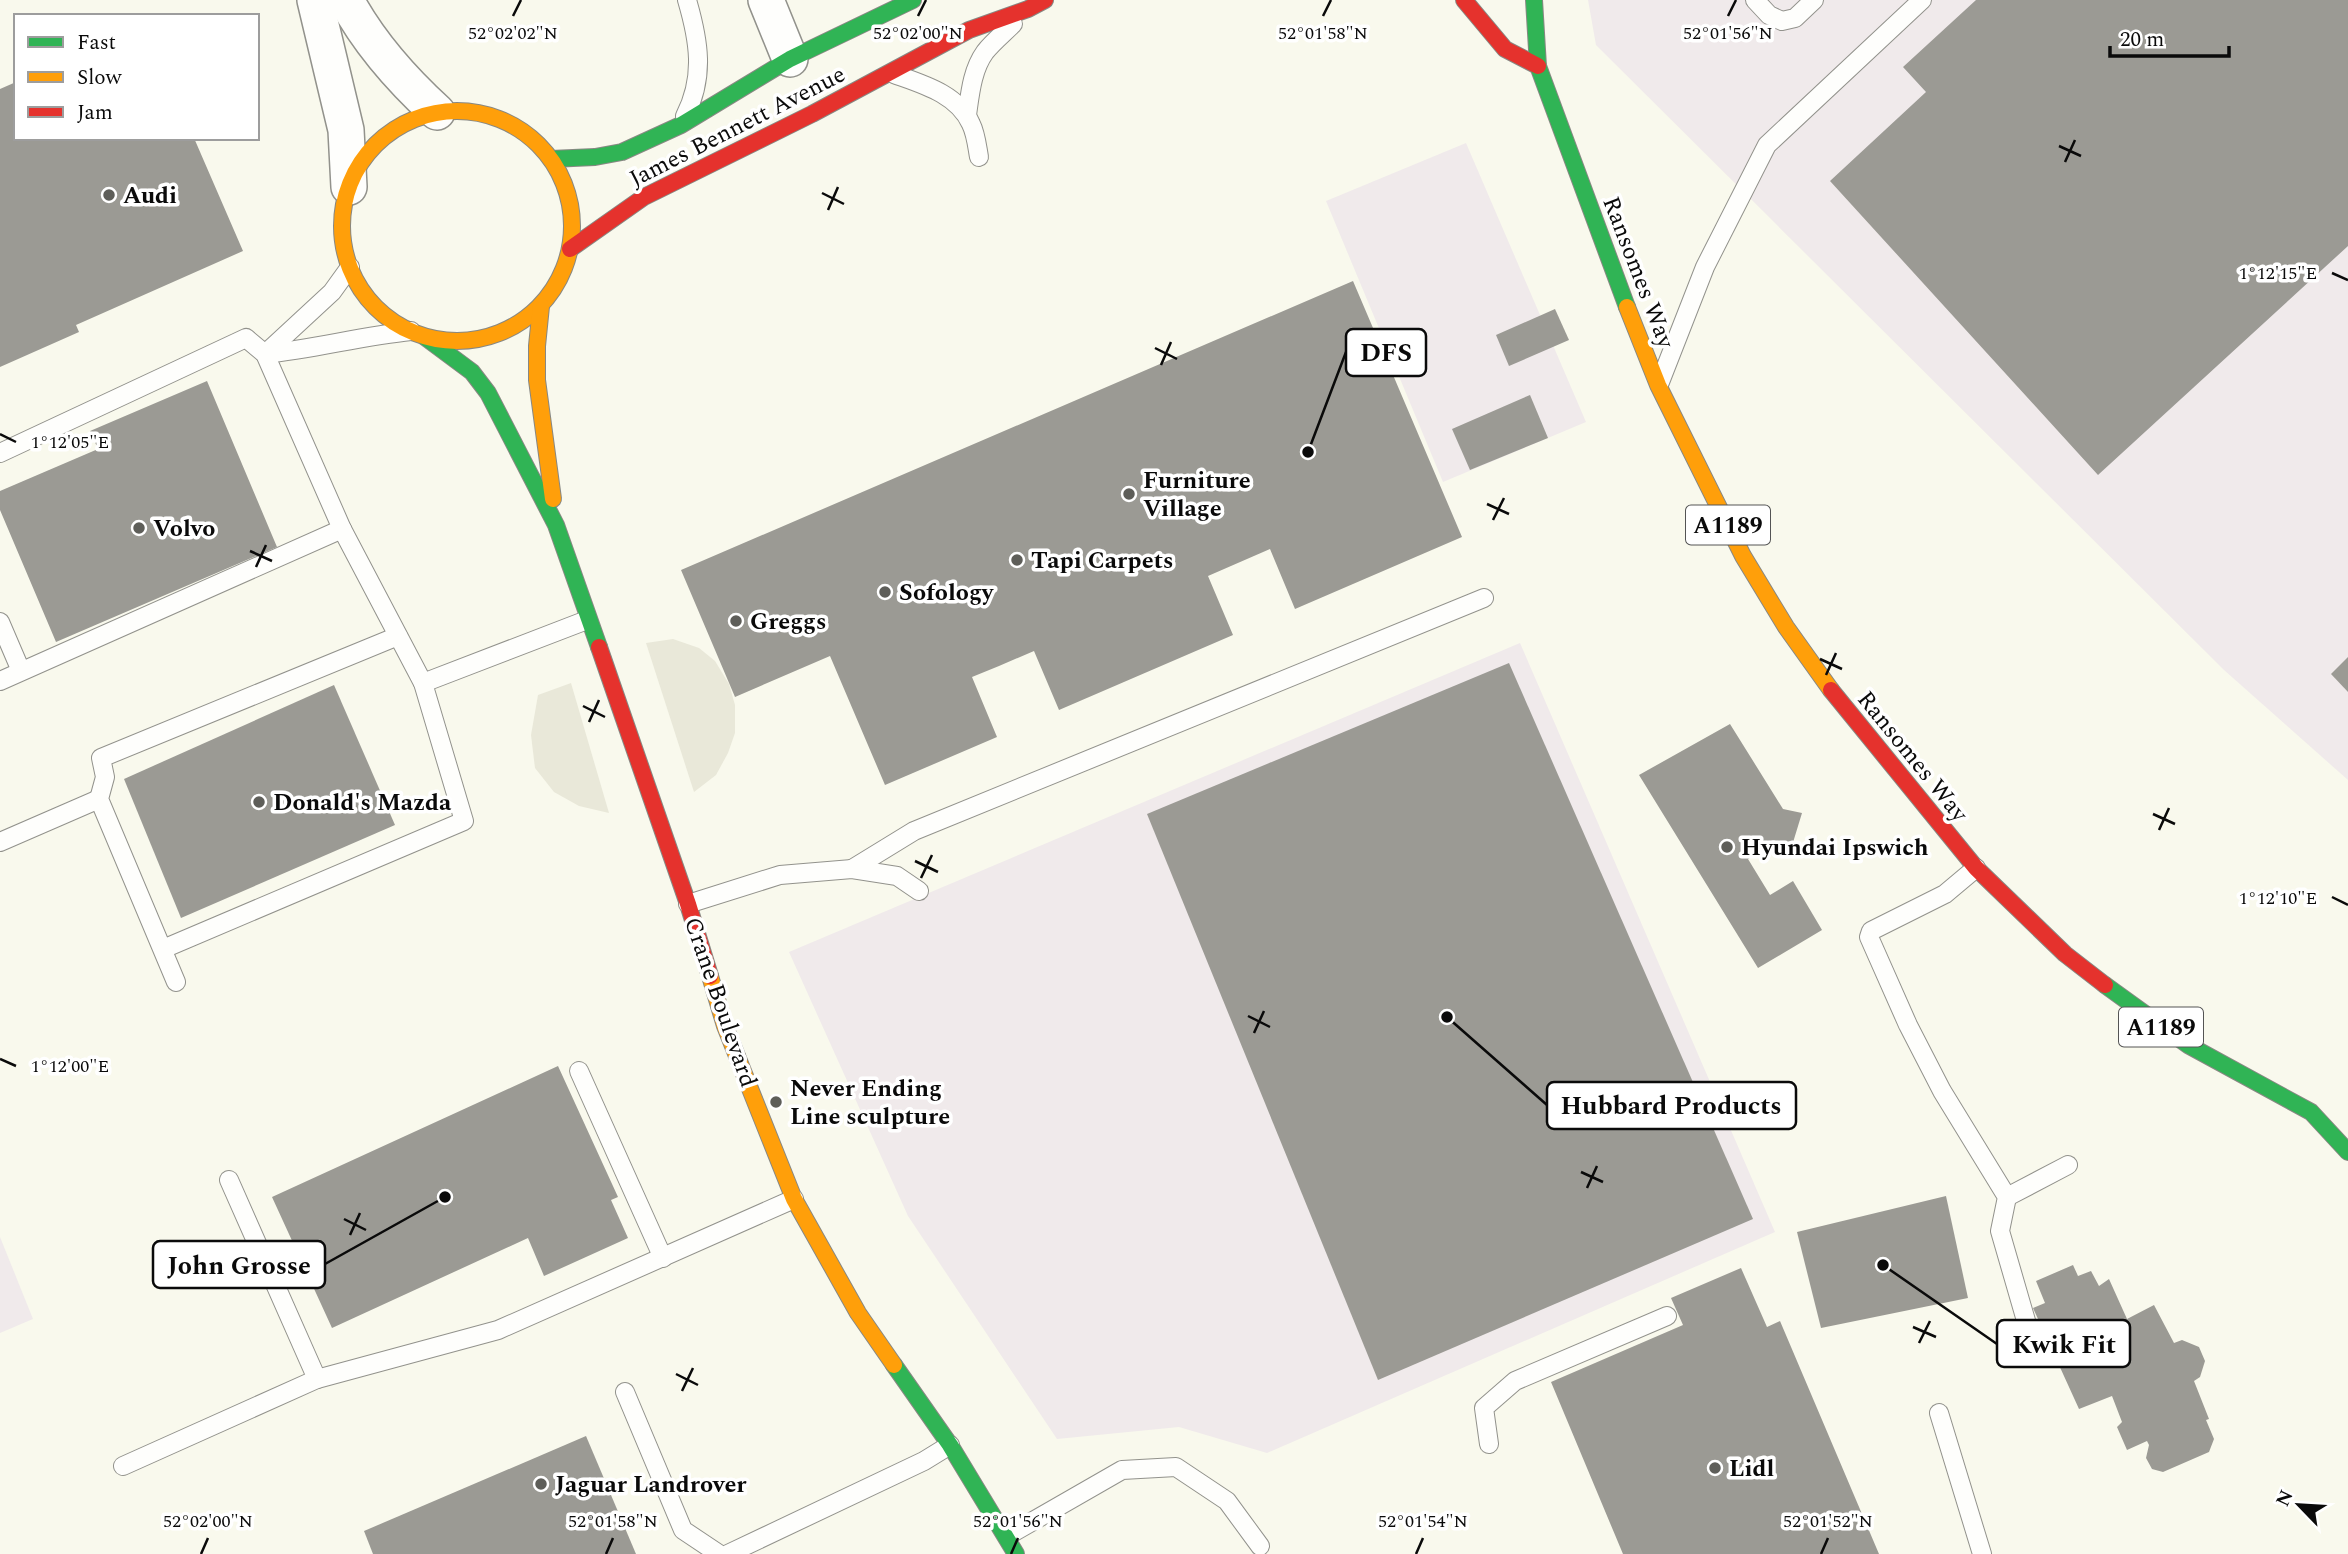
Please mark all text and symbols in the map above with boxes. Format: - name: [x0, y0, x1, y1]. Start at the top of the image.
- legend: [14, 14, 259, 140]
- scale bar: [2110, 14, 2229, 58]
- text: 52°02'02"N: [468, 20, 558, 47]
- text: 52°02'00"N: [873, 20, 963, 47]
- text: 52°01'58"N: [1278, 20, 1368, 47]
- text: 52°01'56"N: [1683, 20, 1773, 47]
- text: 20 m: [2120, 24, 2164, 56]
- text: Fast: [77, 27, 116, 59]
- street label: James Bennett Avenue: [623, 57, 852, 197]
- text: Slow: [77, 62, 123, 94]
- text: Jam: [77, 97, 113, 129]
- place label: Audi: [123, 178, 177, 214]
- marker: Audi: [101, 187, 117, 203]
- street label: Ransomes Way: [1593, 191, 1684, 355]
- text: 1°12'15"E: [2239, 260, 2317, 287]
- callout: DFS: [1346, 329, 1426, 376]
- text: DFS: [1360, 333, 1412, 373]
- text: 1°12'05"E: [31, 429, 109, 456]
- place label: Furniture Village: [1143, 463, 1251, 527]
- marker: Furniture Village: [1121, 486, 1137, 502]
- road number: A1189: [1686, 505, 1770, 544]
- place label: Volvo: [153, 511, 215, 547]
- marker: Volvo: [131, 520, 147, 536]
- place label: Tapi Carpets: [1031, 543, 1173, 579]
- marker: Tapi Carpets: [1009, 552, 1025, 568]
- place label: Sofology: [899, 575, 995, 611]
- marker: Sofology: [877, 584, 893, 600]
- place label: Greggs: [750, 604, 826, 640]
- marker: Greggs: [728, 613, 744, 629]
- street label: Ransomes Way: [1848, 683, 1977, 831]
- place label: Donald's Mazda: [273, 785, 452, 821]
- marker: Donald's Mazda: [251, 794, 267, 810]
- place label: Hyundai Ipswich: [1741, 830, 1929, 866]
- marker: Hyundai Ipswich: [1719, 839, 1735, 855]
- text: 1°12'10"E: [2239, 885, 2317, 912]
- street label: Crane Boulevard: [674, 912, 766, 1092]
- road number: A1189: [2119, 1008, 2203, 1046]
- text: 1°12'00"E: [31, 1053, 109, 1080]
- place label: Never Ending Line sculpture: [790, 1071, 950, 1135]
- callout: Hubbard Products: [1547, 1082, 1796, 1129]
- text: Hubbard Products: [1560, 1086, 1782, 1126]
- marker: Never Ending Line sculpture: [768, 1094, 784, 1110]
- callout: John Grosse: [153, 1241, 325, 1288]
- text: John Grosse: [167, 1246, 311, 1286]
- callout: Kwik Fit: [1997, 1320, 2130, 1367]
- text: Kwik Fit: [2012, 1325, 2116, 1365]
- place label: Lidl: [1729, 1451, 1775, 1487]
- marker: Lidl: [1707, 1460, 1723, 1476]
- place label: Jaguar Landrover: [555, 1467, 747, 1503]
- north arrow: [2264, 1470, 2334, 1540]
- marker: Jaguar Landrover: [533, 1476, 549, 1492]
- text: N: [2269, 1485, 2301, 1512]
- text: 52°02'00"N: [163, 1508, 253, 1535]
- text: 52°01'58"N: [568, 1508, 658, 1535]
- text: 52°01'56"N: [973, 1508, 1063, 1535]
- text: 52°01'54"N: [1378, 1508, 1468, 1535]
- text: 52°01'52"N: [1783, 1508, 1873, 1535]

